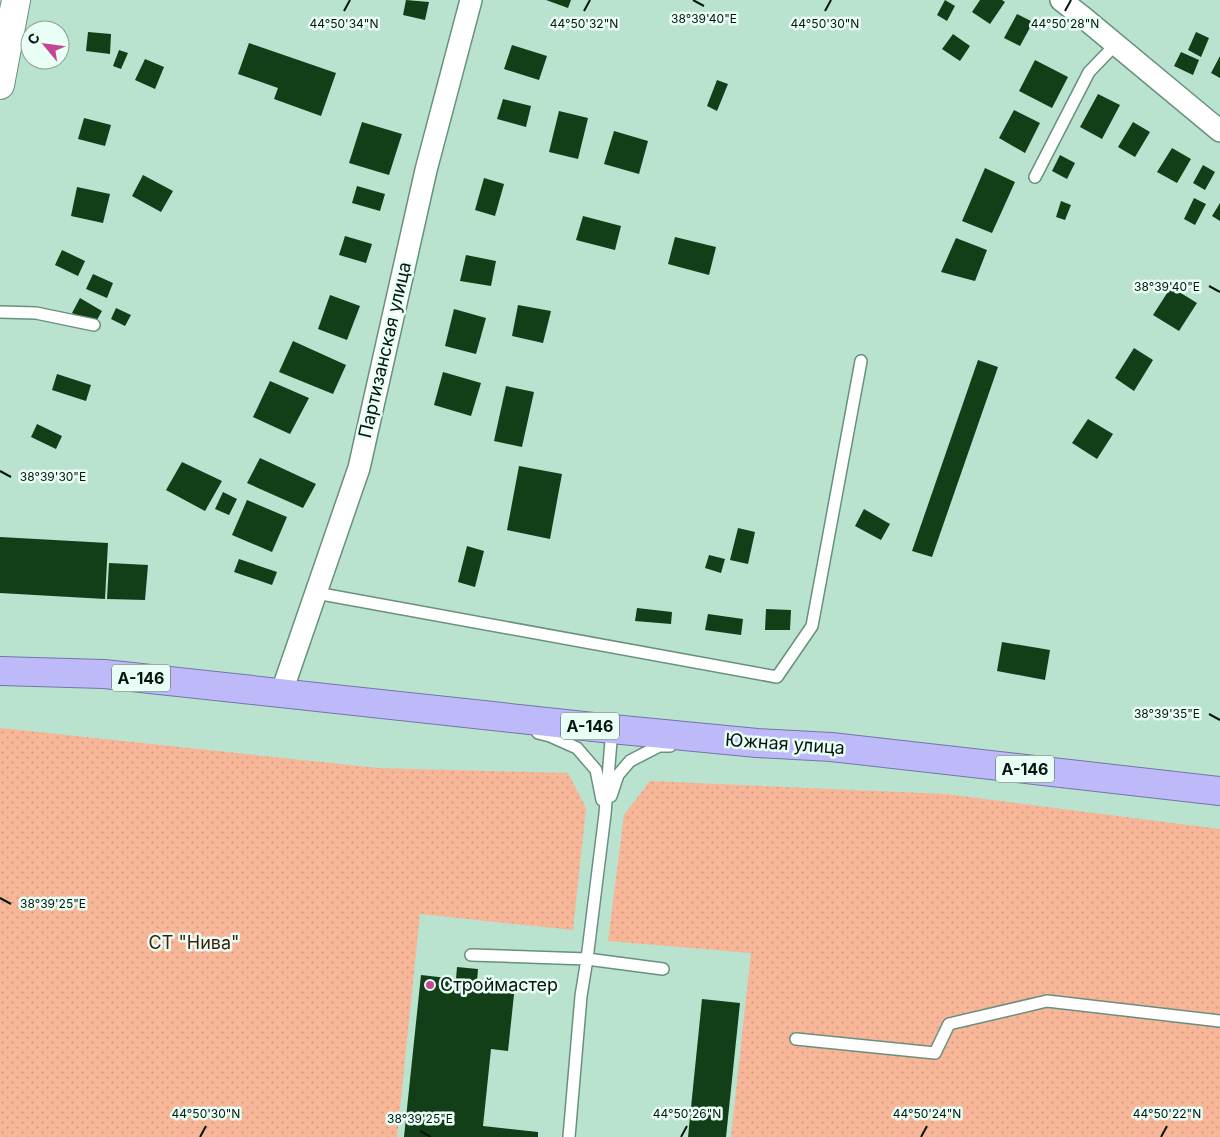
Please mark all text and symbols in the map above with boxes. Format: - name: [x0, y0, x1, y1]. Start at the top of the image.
- text: 38°39'40"E: [671, 11, 737, 26]
- text: 44°50'34"N: [310, 16, 379, 31]
- text: 44°50'32"N: [550, 16, 618, 31]
- text: 44°50'30"N: [791, 16, 859, 31]
- text: 44°50'28"N: [1031, 16, 1099, 31]
- north arrow: [20, 20, 70, 70]
- text: С: [23, 30, 43, 47]
- street label: Партизанская улица: [354, 260, 415, 440]
- text: 38°39'40"E: [1134, 279, 1200, 294]
- text: 38°39'30"E: [20, 469, 86, 484]
- road number: А-146: [112, 664, 170, 691]
- text: 38°39'35"E: [1134, 706, 1200, 721]
- road number: А-146: [561, 712, 619, 739]
- street label: Южная улица: [725, 729, 846, 758]
- road number: А-146: [996, 756, 1054, 782]
- text: 38°39'25"E: [20, 896, 86, 911]
- park label: СТ "Нива": [149, 932, 239, 953]
- place label: Строймастер: [440, 974, 558, 995]
- marker: Строймастер: [424, 979, 436, 991]
- text: 44°50'30"N: [172, 1106, 240, 1121]
- text: 44°50'26"N: [653, 1106, 721, 1121]
- text: 44°50'24"N: [893, 1106, 961, 1121]
- text: 44°50'22"N: [1133, 1106, 1201, 1121]
- text: 38°39'25"E: [387, 1111, 453, 1126]

